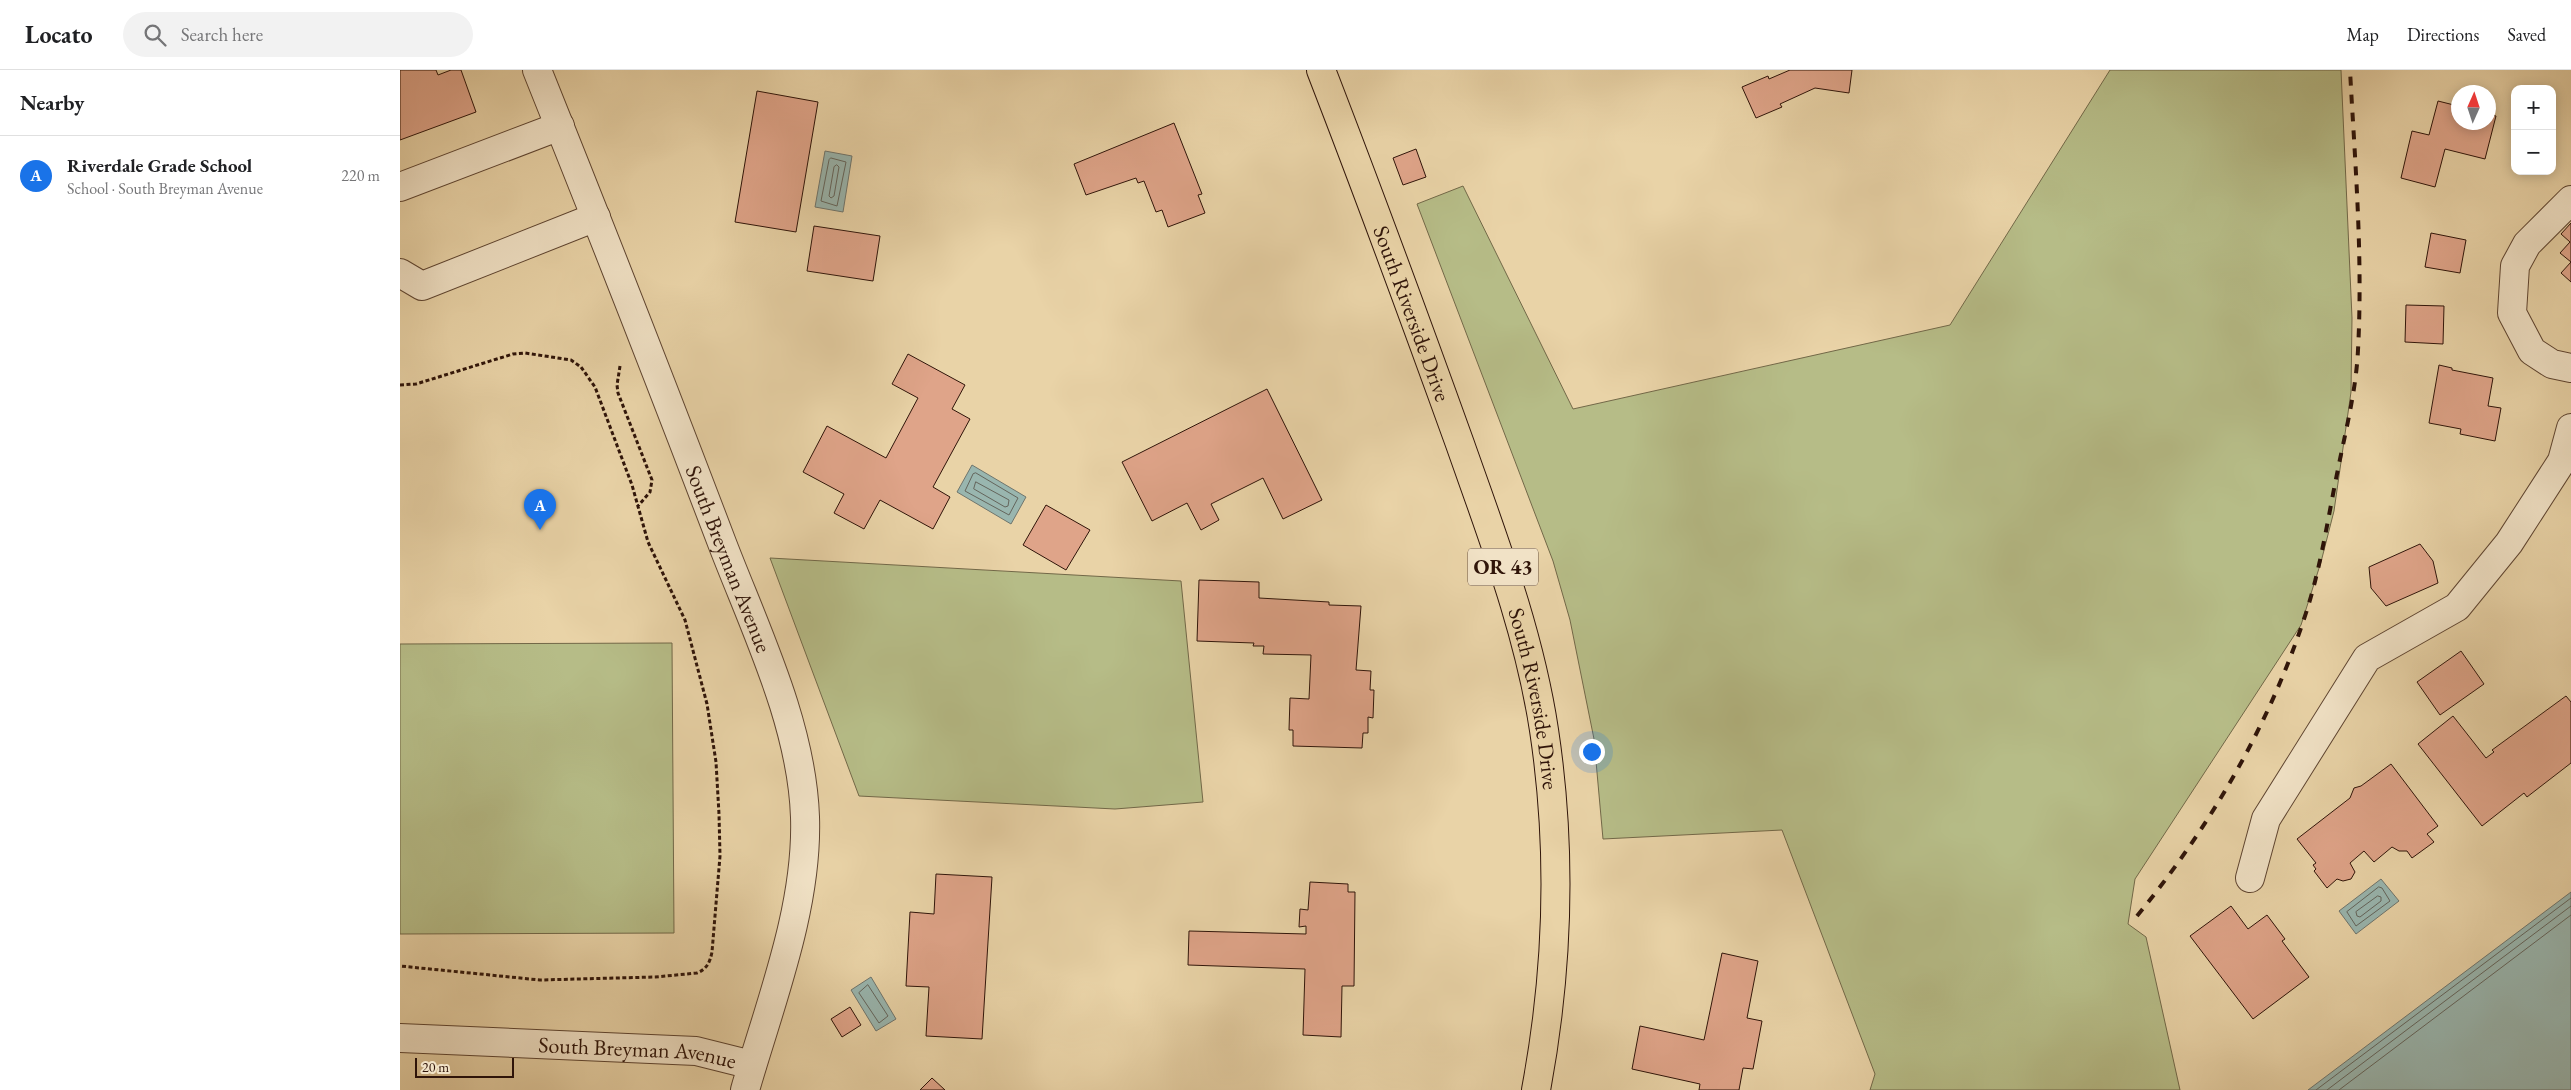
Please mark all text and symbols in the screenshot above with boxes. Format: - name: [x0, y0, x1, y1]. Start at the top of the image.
- search box: [123, 12, 473, 57]
- text: Locato: [25, 19, 93, 50]
- icon: search: [141, 21, 169, 49]
- text: Search here: [181, 22, 263, 47]
- text: Map: [2347, 23, 2379, 46]
- text: Directions: [2407, 23, 2479, 46]
- text: Saved: [2507, 23, 2546, 46]
- north arrow: [2451, 85, 2496, 130]
- map controls: [2511, 85, 2556, 175]
- button: +: [2511, 85, 2556, 130]
- text: Nearby: [20, 89, 84, 116]
- button: −: [2511, 130, 2556, 175]
- text: Riverdale Grade School: [67, 153, 252, 178]
- text: A: [30, 165, 42, 186]
- text: 220 m: [341, 165, 380, 186]
- text: School · South Breyman Avenue: [67, 178, 263, 199]
- street label: South Riverside Drive: [1366, 222, 1458, 406]
- street label: South Breyman Avenue: [679, 461, 778, 657]
- pin: A: [524, 489, 556, 530]
- road number: OR 43: [1468, 548, 1538, 586]
- street label: South Riverside Drive: [1501, 604, 1565, 791]
- your location: [1579, 739, 1605, 765]
- street label: South Breyman Avenue: [538, 1030, 740, 1076]
- scale bar: [415, 1055, 514, 1078]
- text: 20 m: [422, 1058, 449, 1076]

